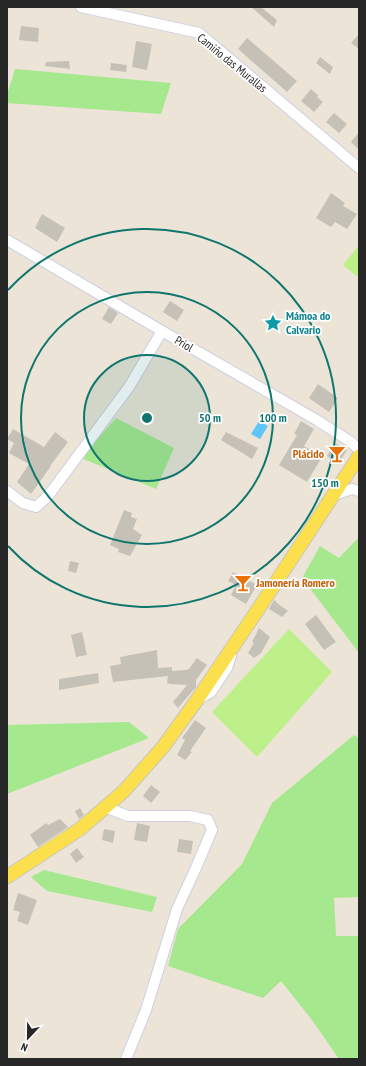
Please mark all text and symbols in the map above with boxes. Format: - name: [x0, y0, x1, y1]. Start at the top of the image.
- street label: Camiño das Murallas: [194, 30, 270, 95]
- place label: Mámoa do Calvario: [286, 308, 331, 337]
- place icon: Mámoa do Calvario: [263, 313, 283, 333]
- street label: Priol: [172, 332, 196, 355]
- text: 50 m: [199, 410, 221, 425]
- text: 100 m: [259, 410, 287, 425]
- centre of rings: [140, 411, 154, 425]
- bar icon: Plácido: [327, 444, 347, 464]
- place label: Plácido: [293, 446, 325, 461]
- text: 150 m: [311, 475, 339, 490]
- bar icon: Jamonería Romero: [233, 573, 253, 593]
- place label: Jamonería Romero: [255, 575, 335, 590]
- north arrow: [8, 1018, 48, 1058]
- text: N: [19, 1040, 30, 1055]

